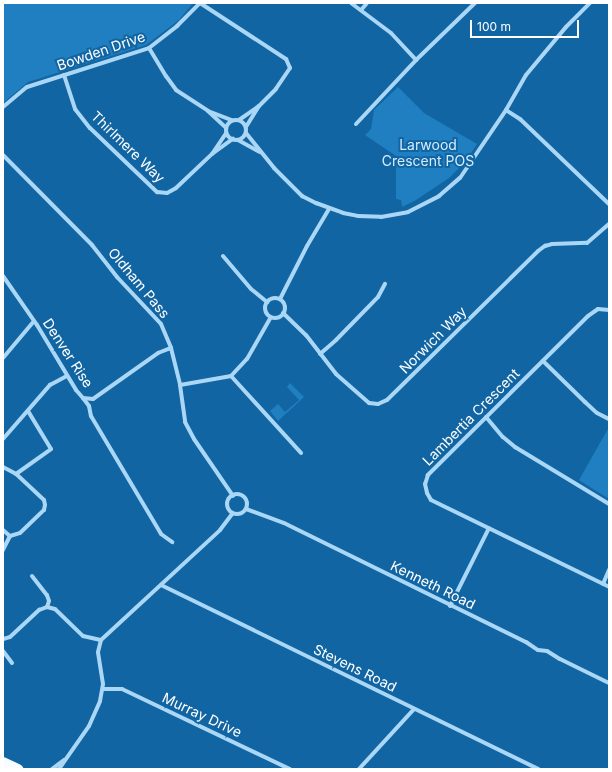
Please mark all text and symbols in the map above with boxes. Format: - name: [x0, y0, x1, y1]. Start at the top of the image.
- scale bar: [472, 12, 581, 38]
- text: 100 m: [477, 19, 511, 34]
- street label: Bowden Drive: [55, 28, 147, 74]
- street label: Thirlmere Way: [88, 108, 168, 186]
- park label: Larwood Crescent POS: [382, 137, 474, 170]
- street label: Oldham Pass: [105, 244, 173, 322]
- street label: Norwich Way: [396, 303, 470, 377]
- street label: Denver Rise: [39, 315, 97, 391]
- street label: Lambertia Crescent: [419, 365, 523, 469]
- street label: Kenneth Road: [388, 557, 478, 613]
- street label: Stevens Road: [311, 641, 399, 695]
- street label: Murray Drive: [160, 689, 244, 741]

